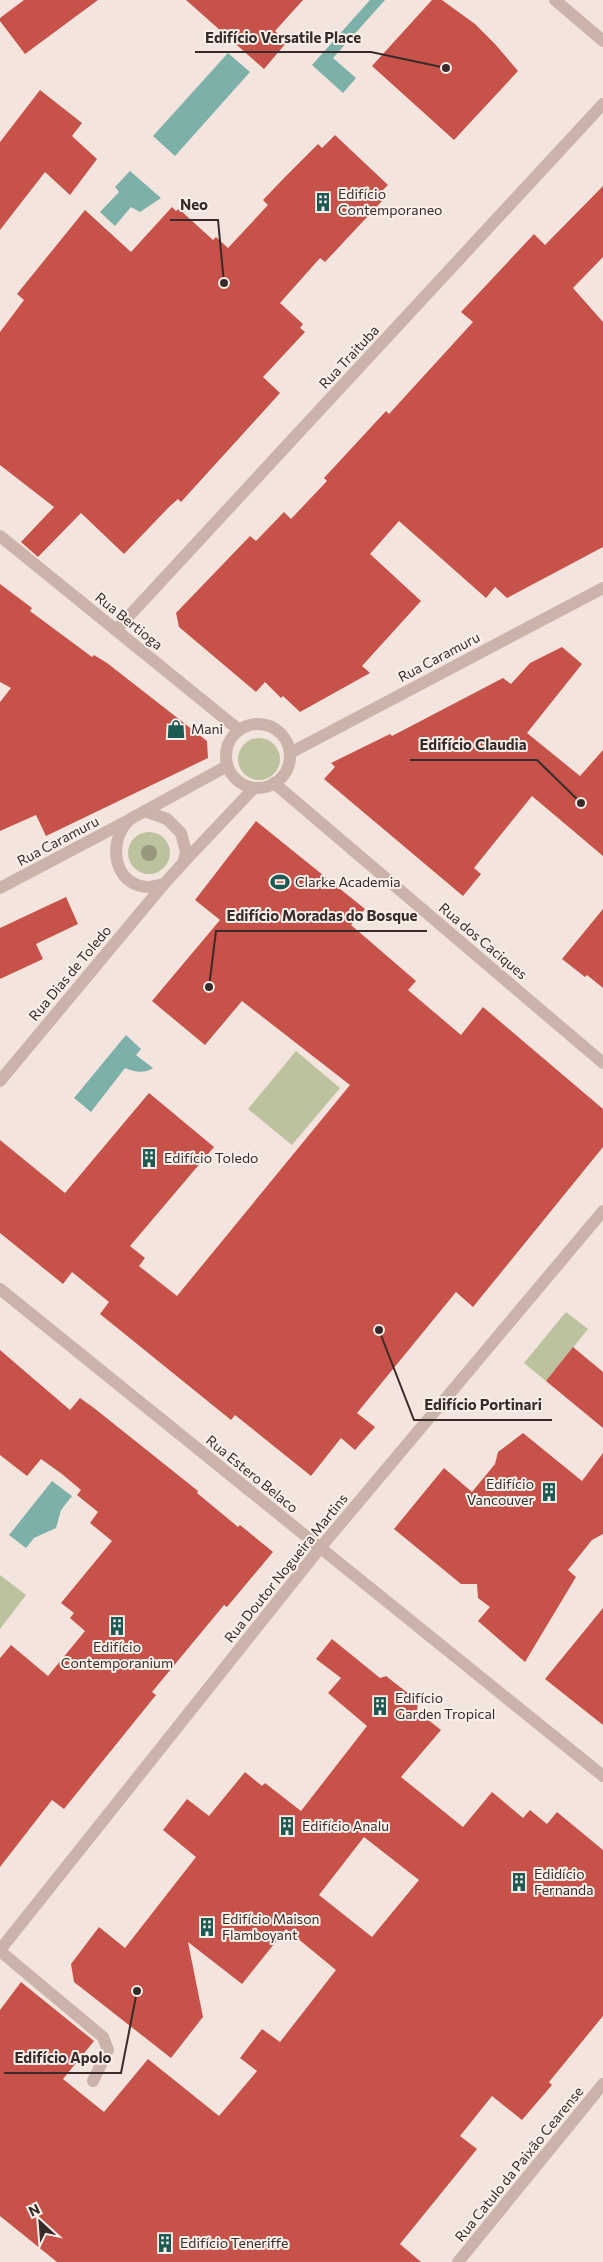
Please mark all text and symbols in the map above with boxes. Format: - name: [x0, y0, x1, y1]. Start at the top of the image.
- callout: Edifício Versatile Place: [195, 22, 371, 52]
- text: Edifício Versatile Place: [205, 28, 361, 46]
- place label: Edifício Contemporaneo: [338, 185, 442, 218]
- callout: Neo: [170, 190, 218, 220]
- building icon: Edifício Contemporaneo: [312, 191, 334, 213]
- text: Neo: [180, 195, 208, 213]
- street label: Rua Traituba: [315, 321, 382, 392]
- street label: Rua Bertioga: [92, 588, 166, 653]
- street label: Rua Caramuru: [395, 628, 483, 685]
- shop icon: Mani: [165, 718, 187, 740]
- place label: Mani: [191, 720, 223, 737]
- callout: Edifício Claudia: [410, 730, 537, 760]
- text: Edifício Claudia: [419, 735, 527, 753]
- street label: Rua Caramuru: [14, 812, 102, 869]
- sports icon: Clarke Academia: [269, 871, 291, 893]
- place label: Clarke Academia: [295, 873, 401, 890]
- street label: Rua dos Caciques: [436, 899, 531, 982]
- callout: Edifício Moradas do Bosque: [216, 901, 427, 931]
- text: Edifício Moradas do Bosque: [227, 906, 418, 924]
- street label: Rua Dias de Toledo: [25, 922, 114, 1024]
- building icon: Edifício Toledo: [138, 1147, 160, 1169]
- place label: Edifício Toledo: [164, 1149, 258, 1166]
- callout: Edifício Portinari: [414, 1390, 552, 1420]
- text: Edifício Portinari: [424, 1395, 542, 1413]
- street label: Rua Estero Belaco: [203, 1431, 302, 1516]
- place label: Edifício Vancouver: [467, 1475, 534, 1508]
- building icon: Edifício Vancouver: [538, 1481, 560, 1503]
- street label: Rua Doutor Nogueira Martins: [220, 1490, 351, 1646]
- building icon: Edifício Contemporanium: [106, 1615, 128, 1637]
- place label: Edifício Contemporanium: [61, 1638, 173, 1671]
- place label: Edifício Garden Tropical: [395, 1689, 495, 1722]
- building icon: Edifício Garden Tropical: [369, 1695, 391, 1717]
- building icon: Edifício Analu: [276, 1815, 298, 1837]
- place label: Edifício Analu: [302, 1817, 389, 1834]
- place label: Edidício Fernanda: [534, 1865, 593, 1898]
- building icon: Edidício Fernanda: [508, 1871, 530, 1893]
- place label: Edifício Maison Flamboyant: [222, 1910, 320, 1943]
- building icon: Edifício Maison Flamboyant: [196, 1916, 218, 1938]
- callout: Edifício Apolo: [4, 2043, 121, 2073]
- text: Edifício Apolo: [14, 2048, 112, 2066]
- street label: Rua Catulo da Paixão Cearense: [451, 2083, 586, 2245]
- north arrow: [15, 2197, 65, 2247]
- text: N: [26, 2200, 43, 2220]
- building icon: Edifício Teneriffe: [154, 2232, 176, 2254]
- place label: Edifício Teneriffe: [180, 2234, 288, 2251]

